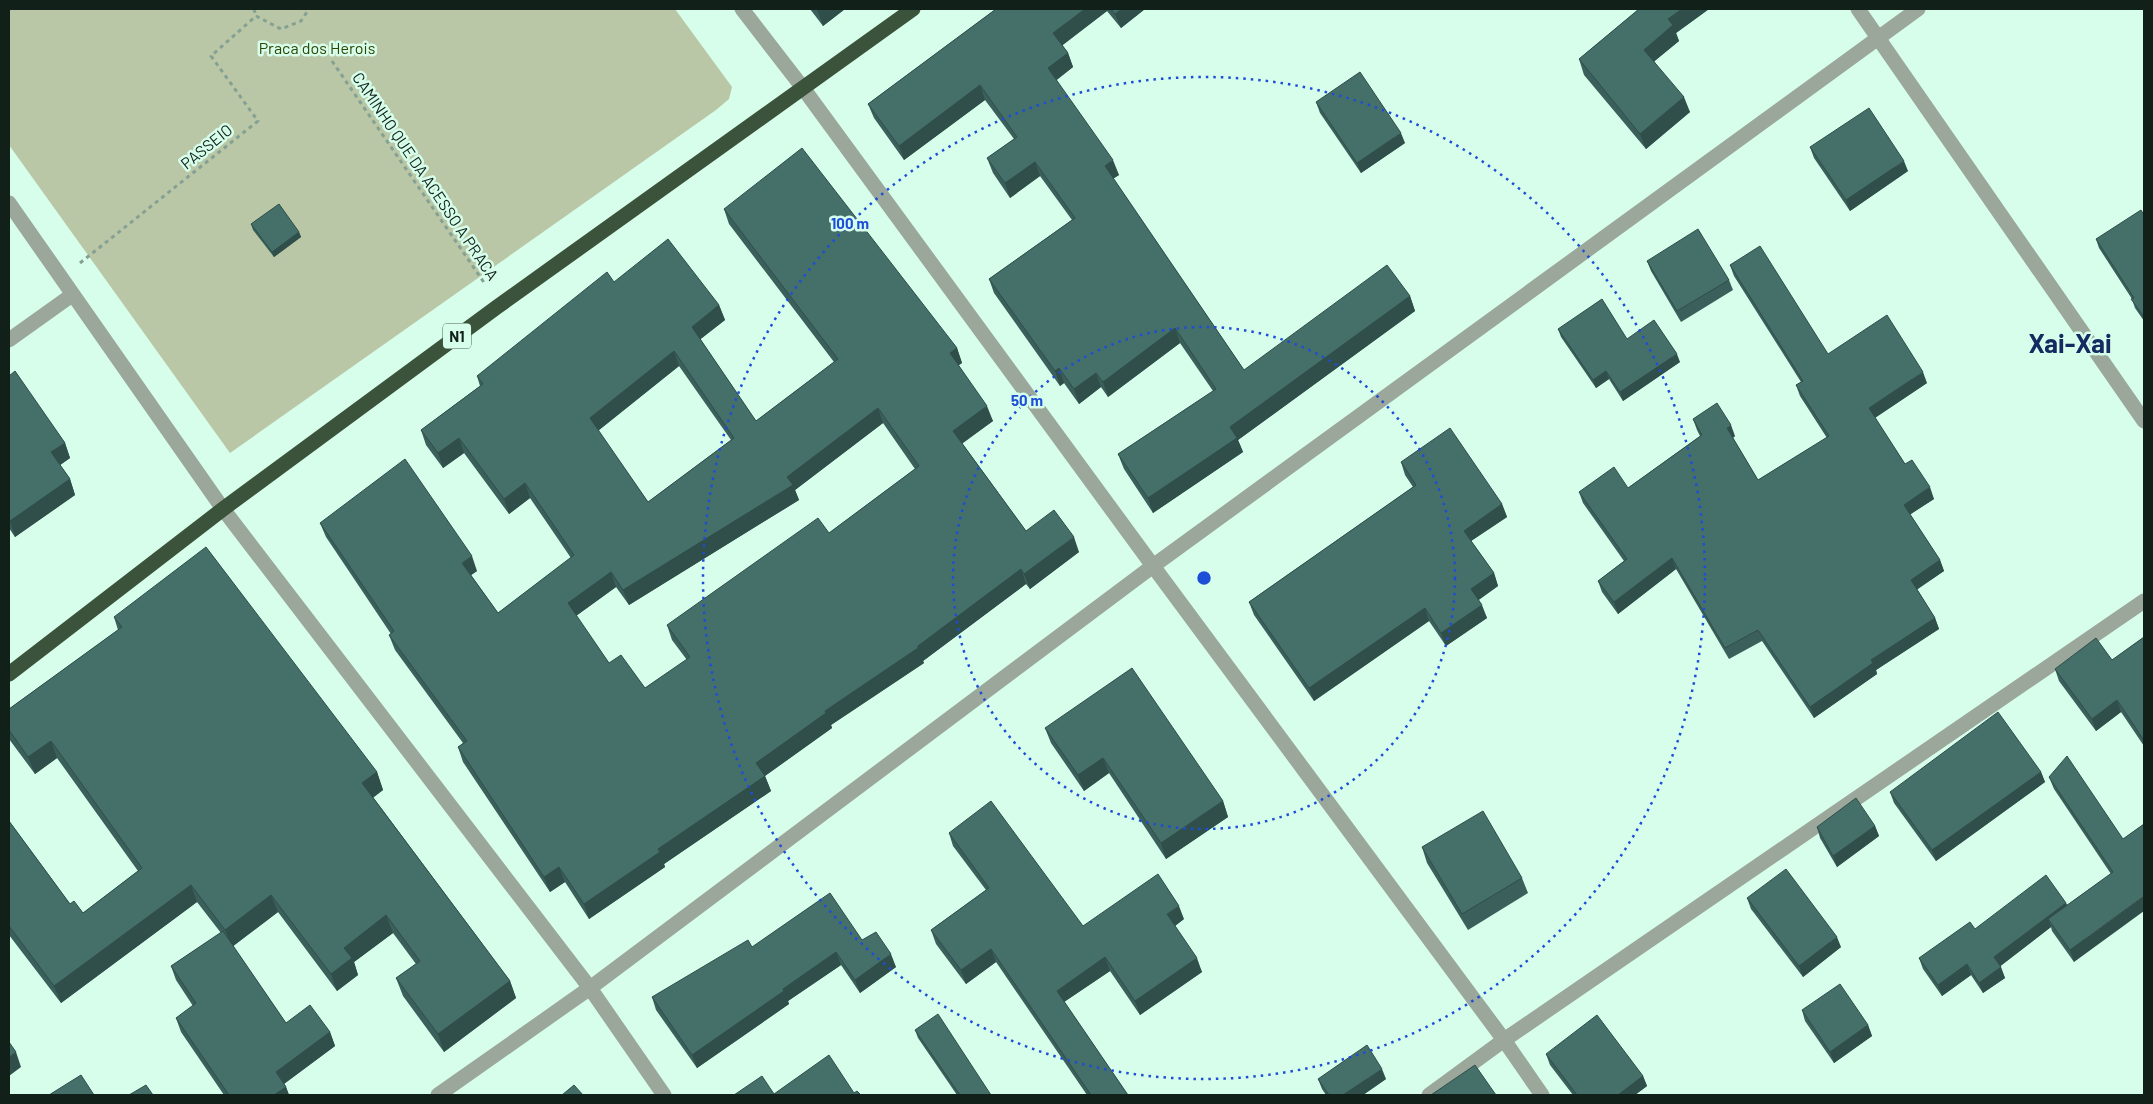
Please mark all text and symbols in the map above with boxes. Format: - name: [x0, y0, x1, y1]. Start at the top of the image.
- park label: Praca dos Herois: [259, 38, 375, 57]
- street label: CAMINHO QUE DA ACESSO A PRACA: [349, 68, 503, 284]
- street label: PASSEIO: [176, 120, 236, 172]
- text: 100 m: [831, 214, 869, 232]
- road number: N1: [443, 324, 471, 348]
- district label: Xai-Xai: [2028, 327, 2112, 358]
- text: 50 m: [1011, 391, 1043, 409]
- centre of rings: [1195, 569, 1213, 587]

